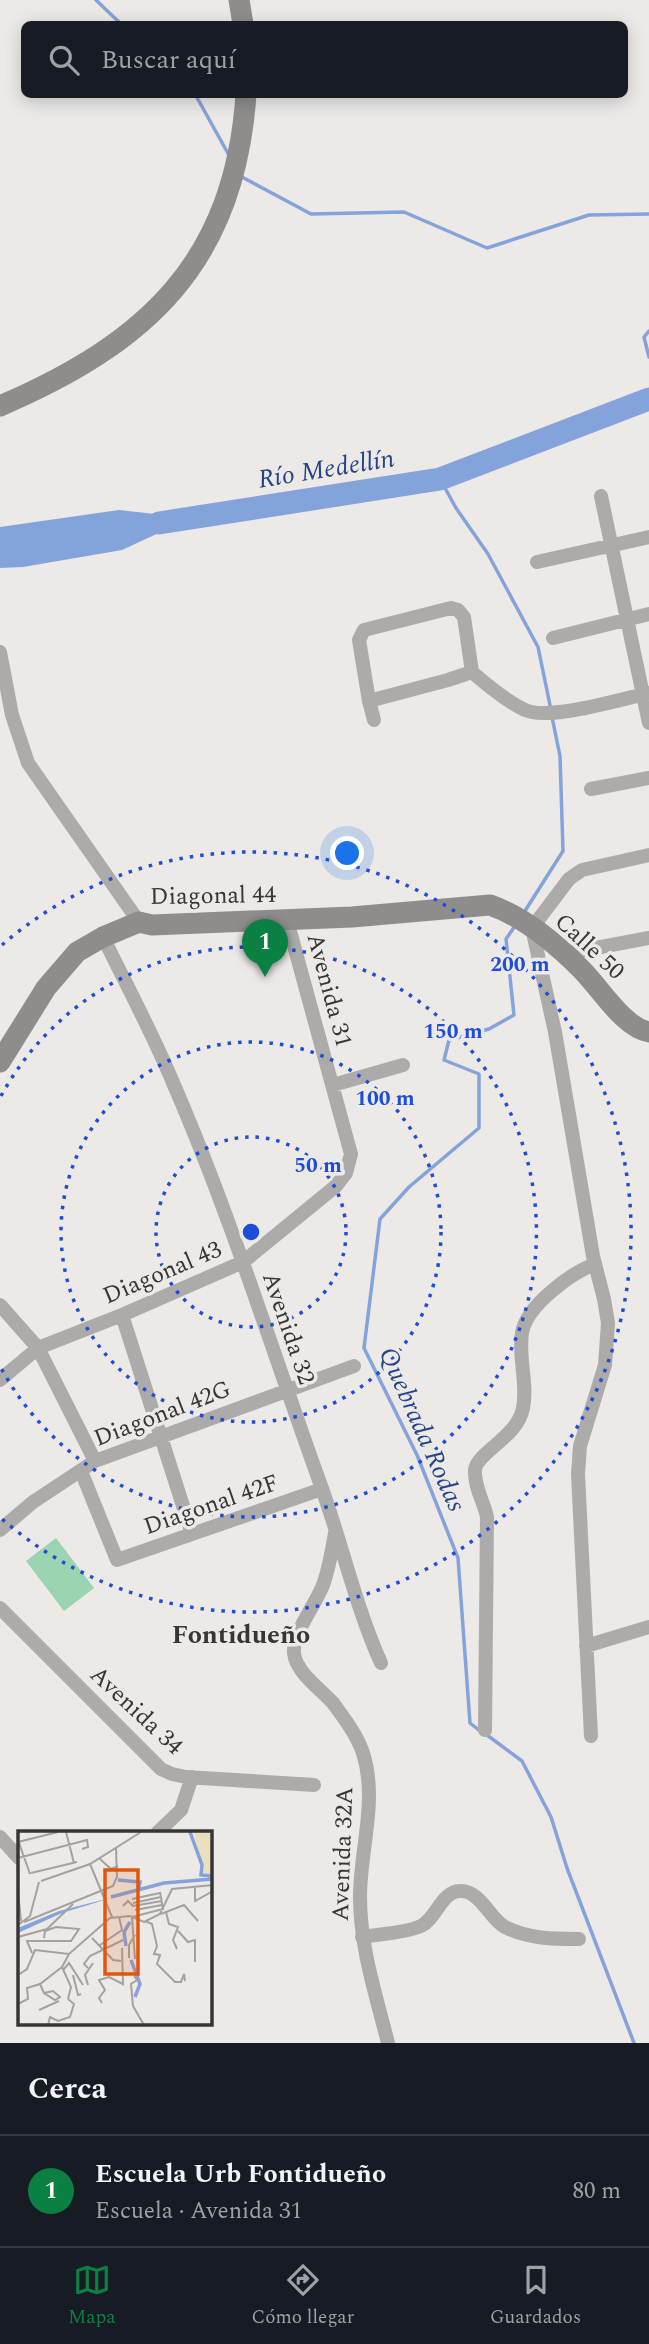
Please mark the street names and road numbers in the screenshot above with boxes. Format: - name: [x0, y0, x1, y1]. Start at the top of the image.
- street label: Diagonal 44: [150, 877, 276, 915]
- street label: Calle 50: [546, 905, 633, 989]
- street label: Avenida 31: [297, 929, 362, 1051]
- street label: Diagonal 43: [97, 1232, 227, 1314]
- street label: Avenida 32: [252, 1267, 324, 1389]
- street label: Diagonal 42G: [88, 1371, 236, 1457]
- street label: Diagonal 42F: [139, 1465, 284, 1545]
- street label: Avenida 34: [81, 1658, 191, 1764]
- street label: Avenida 32A: [323, 1786, 363, 1922]

